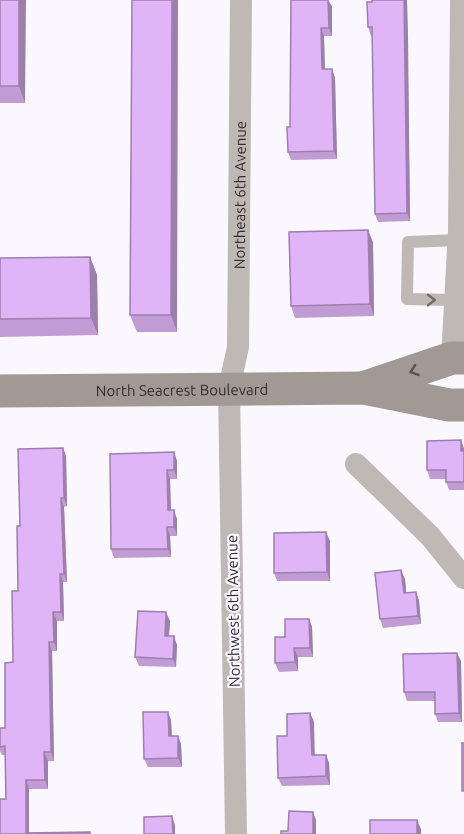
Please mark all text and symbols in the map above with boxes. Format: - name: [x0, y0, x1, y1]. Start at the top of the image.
- street label: Northeast 6th Avenue: [230, 121, 248, 269]
- one-way arrow: [427, 293, 436, 306]
- one-way arrow: [409, 363, 420, 376]
- street label: North Seacrest Boulevard: [96, 380, 268, 399]
- street label: Northwest 6th Avenue: [223, 535, 243, 687]

